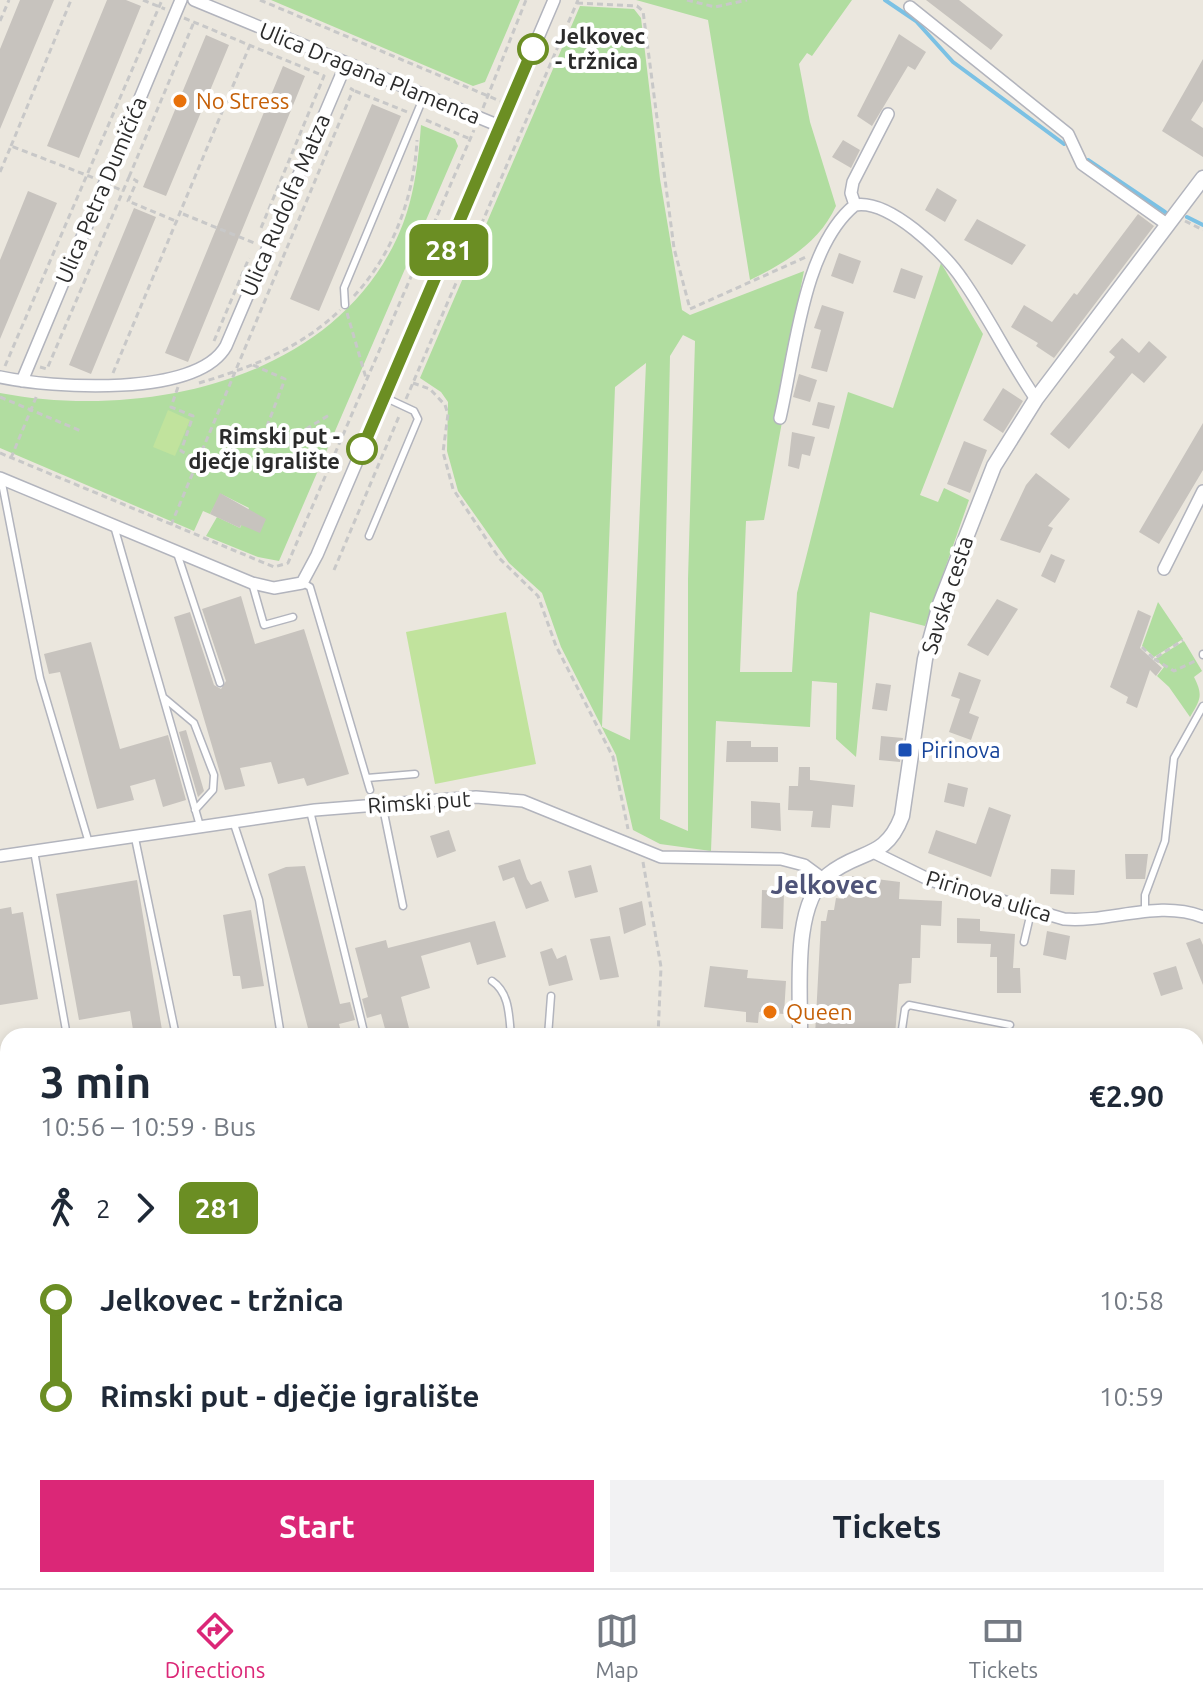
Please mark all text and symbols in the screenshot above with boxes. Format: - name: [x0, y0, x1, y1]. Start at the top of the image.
- street label: Ulica Dragana Plamenca: [256, 17, 484, 128]
- place label: Jelkovec - tržnica: [555, 23, 646, 73]
- marker: Jelkovec - tržnica: [518, 34, 548, 64]
- place label: No Stress: [196, 88, 289, 113]
- marker: No Stress: [171, 92, 189, 110]
- street label: Ulica Petra Dumičića: [50, 93, 151, 287]
- street label: Ulica Rudolfa Matza: [235, 110, 334, 300]
- line badge: 281: [403, 224, 495, 276]
- text: 281: [425, 234, 473, 265]
- place label: Rimski put - dječje igralište: [188, 423, 340, 473]
- marker: Rimski put - dječje igralište: [347, 434, 377, 464]
- street label: Savska cesta: [916, 533, 977, 657]
- place label: Pirinova: [921, 737, 1001, 762]
- marker: Pirinova: [896, 741, 914, 759]
- street label: Rimski put: [367, 785, 472, 818]
- street label: Pirinova ulica: [923, 865, 1055, 926]
- district label: Jelkovec: [771, 870, 878, 899]
- place label: Queen: [786, 999, 852, 1024]
- marker: Queen: [761, 1003, 779, 1021]
- text: 3 min: [40, 1057, 151, 1106]
- text: €2.90: [1089, 1079, 1164, 1113]
- text: 10:56 – 10:59 · Bus: [40, 1112, 256, 1141]
- icon: walk: [40, 1186, 84, 1230]
- icon: forward: [123, 1186, 167, 1230]
- text: 281: [195, 1192, 242, 1223]
- text: 2: [96, 1194, 111, 1223]
- text: Jelkovec - tržnica: [100, 1283, 344, 1317]
- text: 10:58: [1099, 1286, 1164, 1315]
- text: Rimski put - dječje igralište: [100, 1379, 480, 1413]
- text: 10:59: [1099, 1382, 1164, 1411]
- button: Start: [40, 1480, 594, 1572]
- button: Tickets: [610, 1480, 1164, 1572]
- tab: Directions: [165, 1609, 265, 1682]
- tab: Map: [595, 1609, 639, 1682]
- tab: Tickets: [969, 1609, 1038, 1682]

